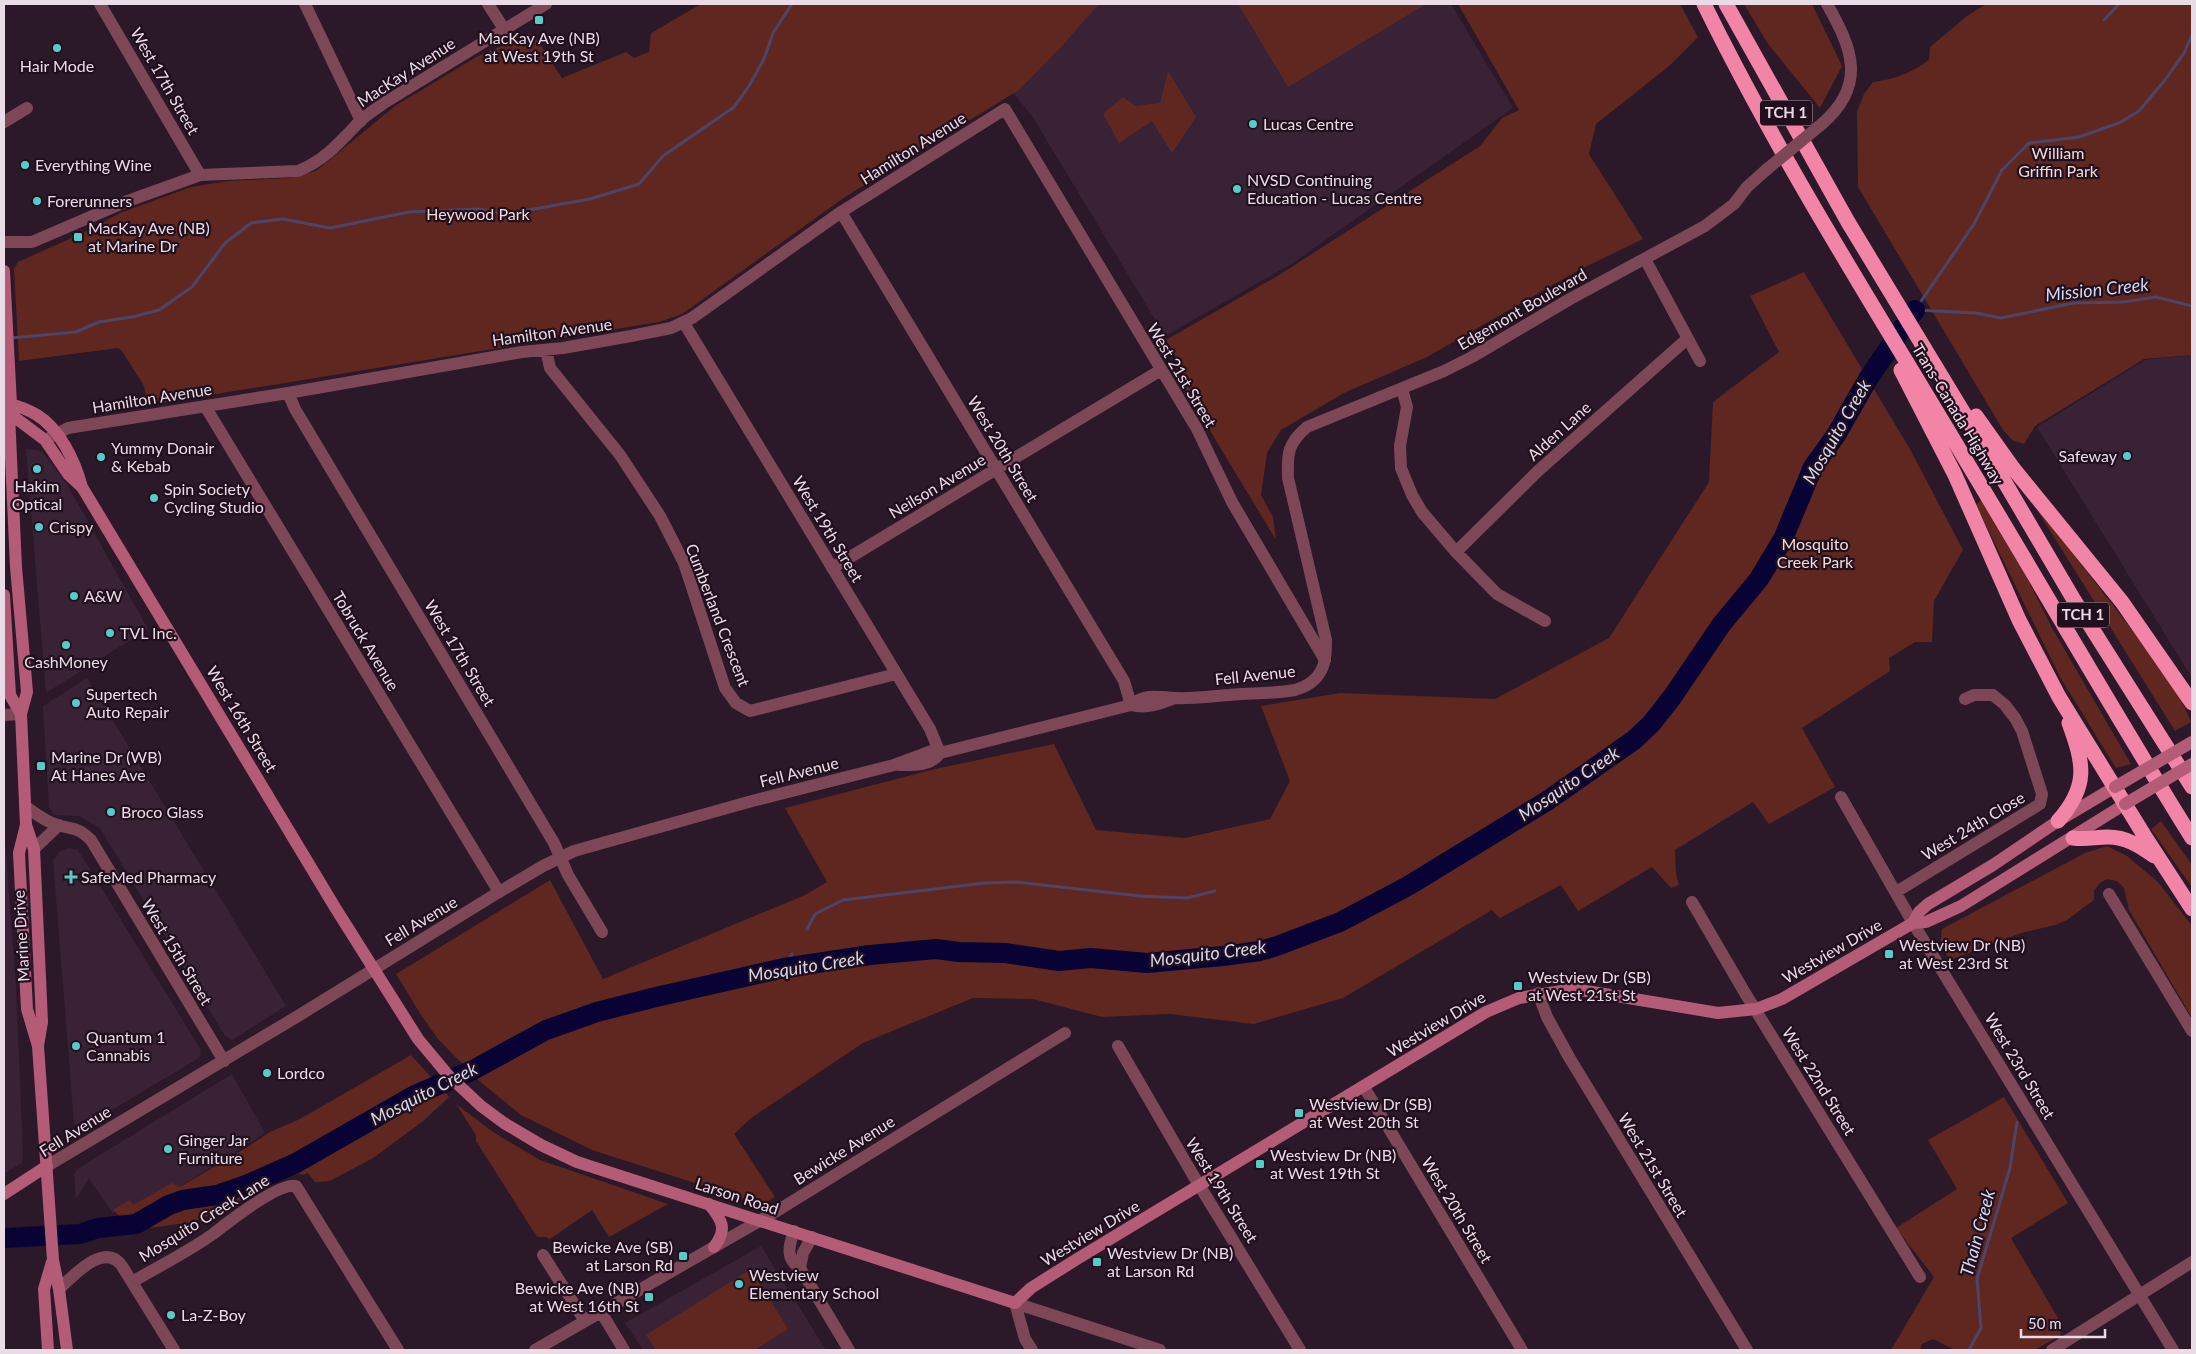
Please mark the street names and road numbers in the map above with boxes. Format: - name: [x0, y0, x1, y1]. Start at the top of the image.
- street label: West 17th Street: [127, 24, 204, 138]
- street label: MacKay Avenue: [353, 33, 458, 110]
- road number: TCH 1: [1760, 100, 1812, 126]
- street label: Hamilton Avenue: [856, 107, 969, 188]
- street label: Edgemont Boulevard: [1454, 264, 1590, 353]
- street label: Hamilton Avenue: [491, 314, 613, 349]
- street label: West 21st Street: [1144, 319, 1221, 431]
- street label: Trans-Canada Highway: [1909, 340, 2008, 488]
- street label: Hamilton Avenue: [91, 379, 213, 416]
- street label: West 20th Street: [964, 392, 1043, 505]
- street label: Alden Lane: [1523, 397, 1594, 464]
- street label: Neilson Avenue: [885, 449, 989, 522]
- street label: West 19th Street: [789, 472, 868, 585]
- street label: Cumberland Crescent: [682, 541, 755, 689]
- street label: Tobruck Avenue: [329, 588, 404, 694]
- street label: West 17th Street: [421, 596, 500, 709]
- road number: TCH 1: [2057, 602, 2109, 628]
- street label: Fell Avenue: [1214, 661, 1296, 688]
- street label: West 16th Street: [203, 662, 282, 775]
- street label: Fell Avenue: [757, 753, 840, 791]
- street label: West 24th Close: [1918, 787, 2028, 864]
- street label: Marine Drive: [9, 890, 32, 982]
- street label: Fell Avenue: [381, 892, 460, 950]
- street label: West 15th Street: [138, 895, 217, 1008]
- street label: Westview Drive: [1779, 914, 1885, 987]
- street label: Westview Drive: [1383, 987, 1489, 1060]
- street label: West 23rd Street: [1981, 1009, 2060, 1122]
- street label: West 22nd Street: [1779, 1023, 1860, 1138]
- street label: Fell Avenue: [35, 1101, 114, 1160]
- street label: West 21st Street: [1615, 1109, 1692, 1221]
- street label: Bewicke Avenue: [790, 1111, 898, 1188]
- street label: West 19th Street: [1182, 1134, 1262, 1246]
- street label: West 20th Street: [1418, 1153, 1497, 1266]
- street label: Mosquito Creek Lane: [135, 1170, 272, 1265]
- street label: Larson Road: [693, 1173, 781, 1218]
- street label: Westview Drive: [1037, 1196, 1143, 1269]

